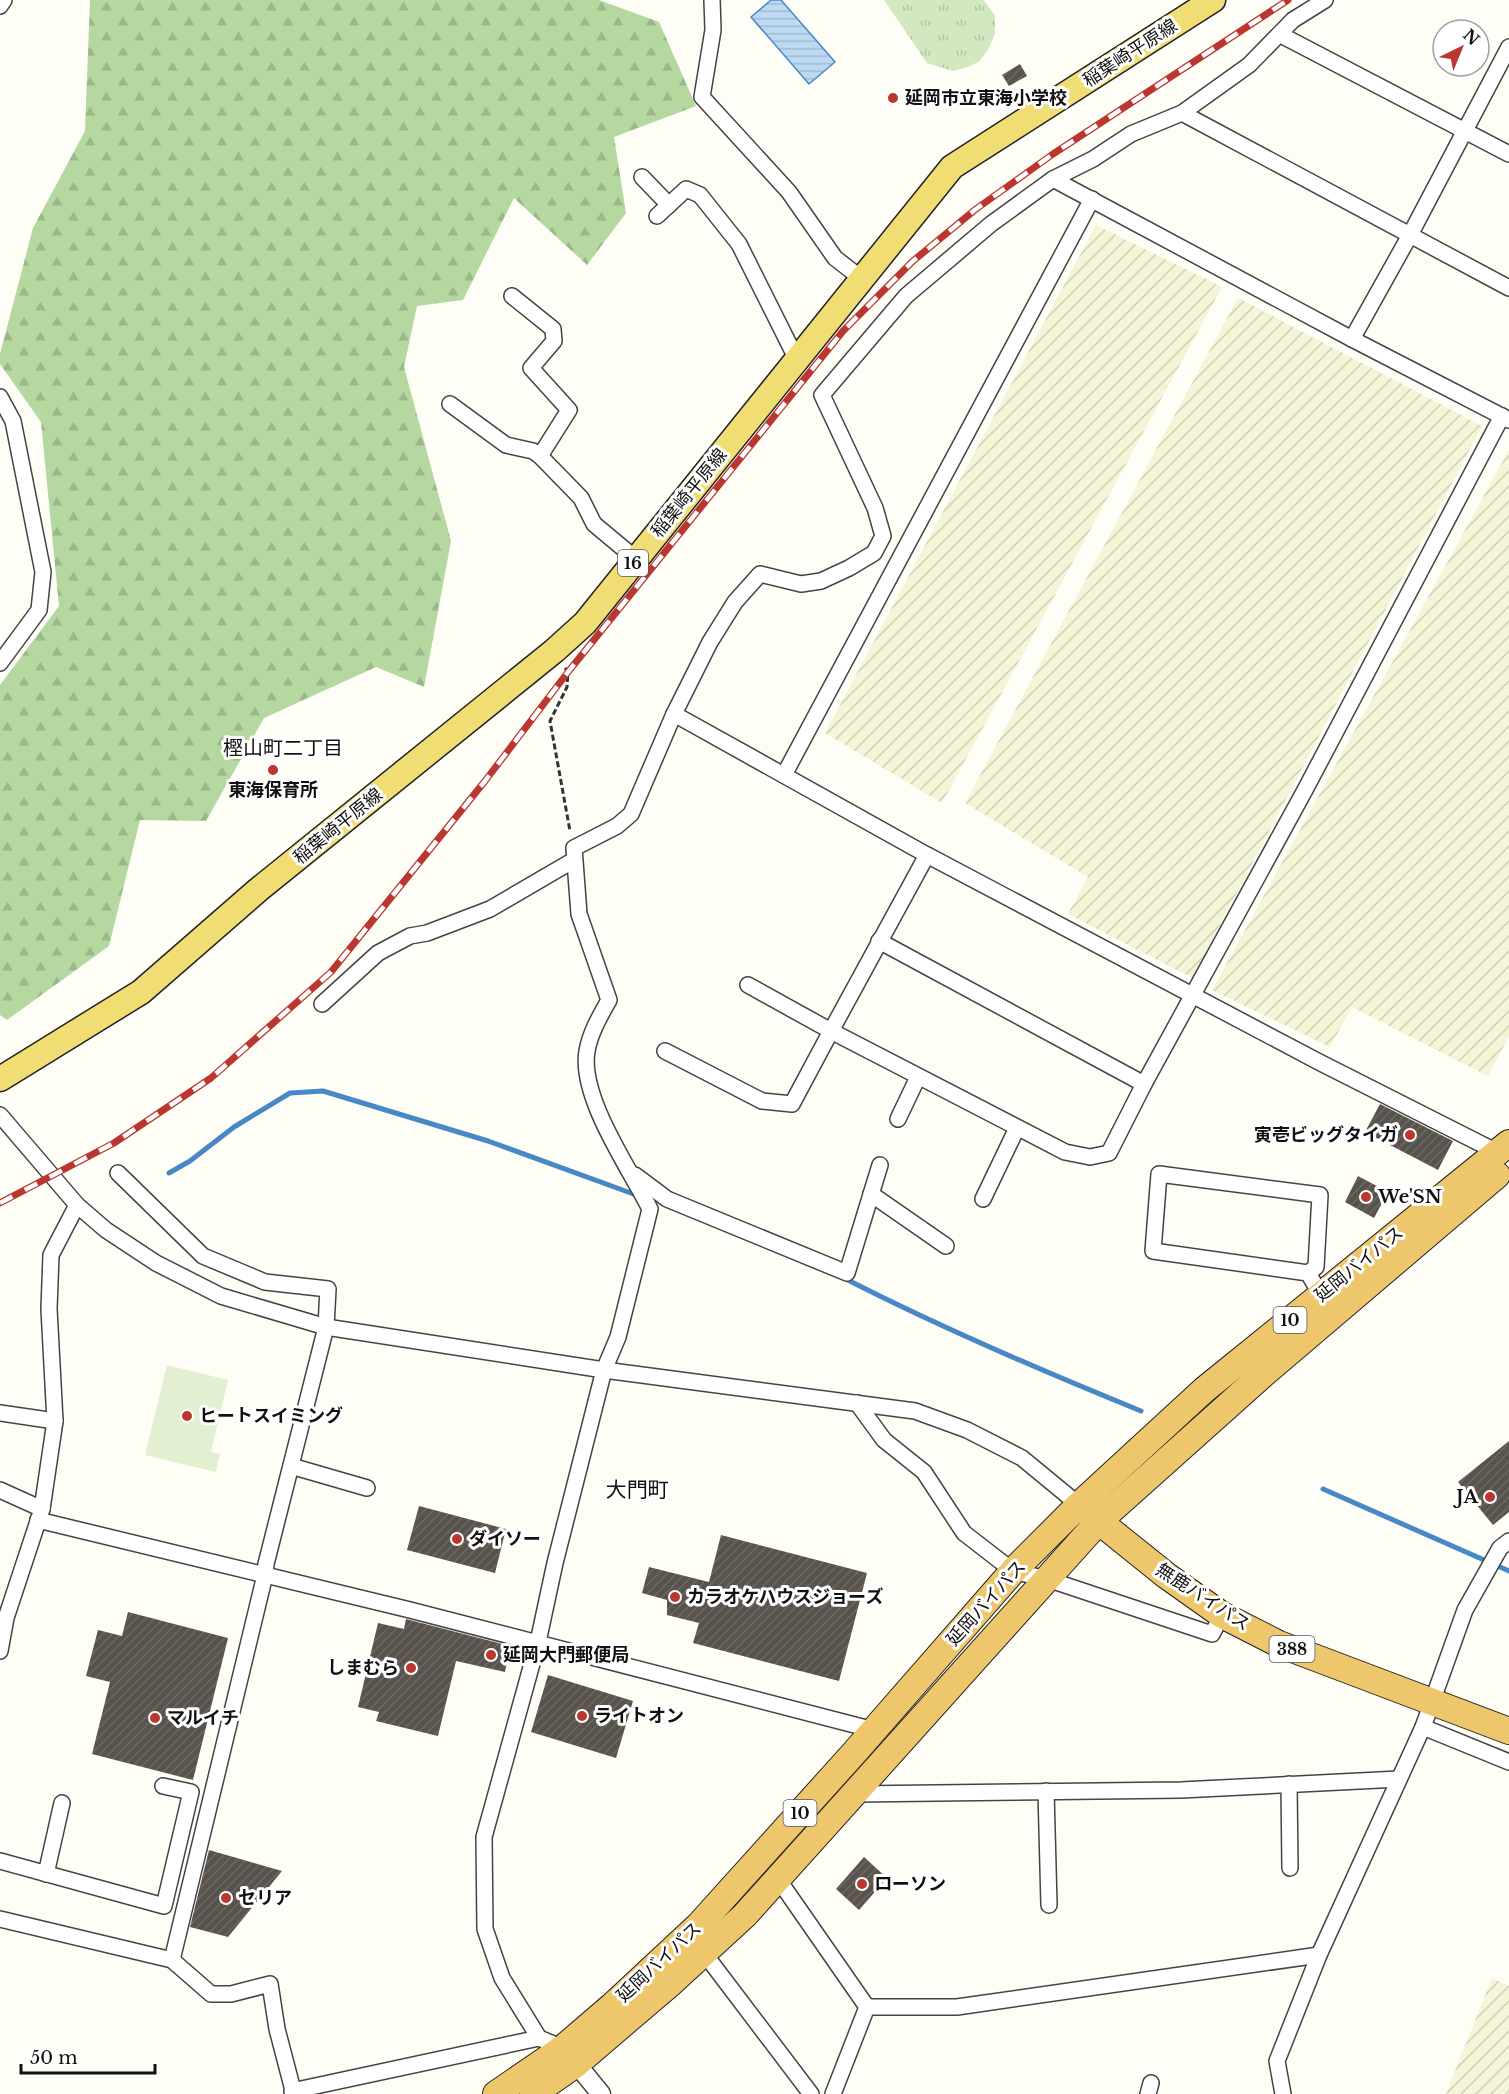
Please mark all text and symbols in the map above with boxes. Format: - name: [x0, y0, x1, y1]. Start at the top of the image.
- street label: 稲葉崎平原線: [1079, 14, 1181, 92]
- north arrow: [1431, 18, 1491, 78]
- text: N: [1459, 25, 1484, 49]
- place label: 延岡市立東海小学校: [905, 87, 1067, 109]
- marker: 延岡市立東海小学校: [886, 91, 900, 105]
- street label: 稲葉崎平原線: [646, 444, 732, 542]
- road number: 16: [618, 550, 648, 576]
- district label: 樫山町二丁目: [223, 736, 343, 760]
- marker: 東海保育所: [266, 763, 280, 777]
- place label: 東海保育所: [228, 779, 318, 801]
- street label: 稲葉崎平原線: [289, 783, 387, 869]
- place label: 寅壱ビッグタイガ: [1254, 1124, 1398, 1146]
- marker: 寅壱ビッグタイガ: [1403, 1128, 1417, 1142]
- place label: We'SN: [1377, 1186, 1442, 1208]
- marker: We'SN: [1359, 1190, 1373, 1204]
- street label: 延岡バイパス: [1310, 1222, 1408, 1306]
- road number: 10: [1274, 1307, 1306, 1333]
- place label: ヒートスイミング: [199, 1405, 343, 1427]
- marker: ヒートスイミング: [180, 1409, 194, 1423]
- district label: 大門町: [606, 1477, 669, 1503]
- place label: JA: [1452, 1486, 1479, 1508]
- marker: JA: [1483, 1490, 1497, 1504]
- place label: ダイソー: [469, 1528, 541, 1550]
- marker: ダイソー: [450, 1532, 464, 1546]
- street label: 延岡バイパス: [942, 1556, 1030, 1650]
- street label: 無鹿バイパス: [1152, 1558, 1254, 1636]
- place label: カラオケハウスジョーズ: [687, 1586, 883, 1608]
- marker: カラオケハウスジョーズ: [668, 1590, 682, 1604]
- road number: 388: [1270, 1636, 1314, 1662]
- place label: 延岡大門郵便局: [503, 1644, 629, 1666]
- marker: 延岡大門郵便局: [484, 1648, 498, 1662]
- place label: しまむら: [327, 1657, 399, 1679]
- marker: しまむら: [404, 1661, 418, 1675]
- place label: ライトオン: [594, 1705, 684, 1727]
- place label: マルイチ: [167, 1707, 239, 1729]
- marker: ライトオン: [575, 1709, 589, 1723]
- marker: マルイチ: [148, 1711, 162, 1725]
- road number: 10: [784, 1800, 816, 1826]
- place label: ローソン: [874, 1873, 946, 1895]
- marker: ローソン: [855, 1877, 869, 1891]
- place label: セリア: [238, 1887, 292, 1909]
- marker: セリア: [219, 1891, 233, 1905]
- street label: 延岡バイパス: [612, 1917, 706, 2007]
- scale bar: [21, 2037, 154, 2075]
- text: 50 m: [30, 2047, 78, 2069]

